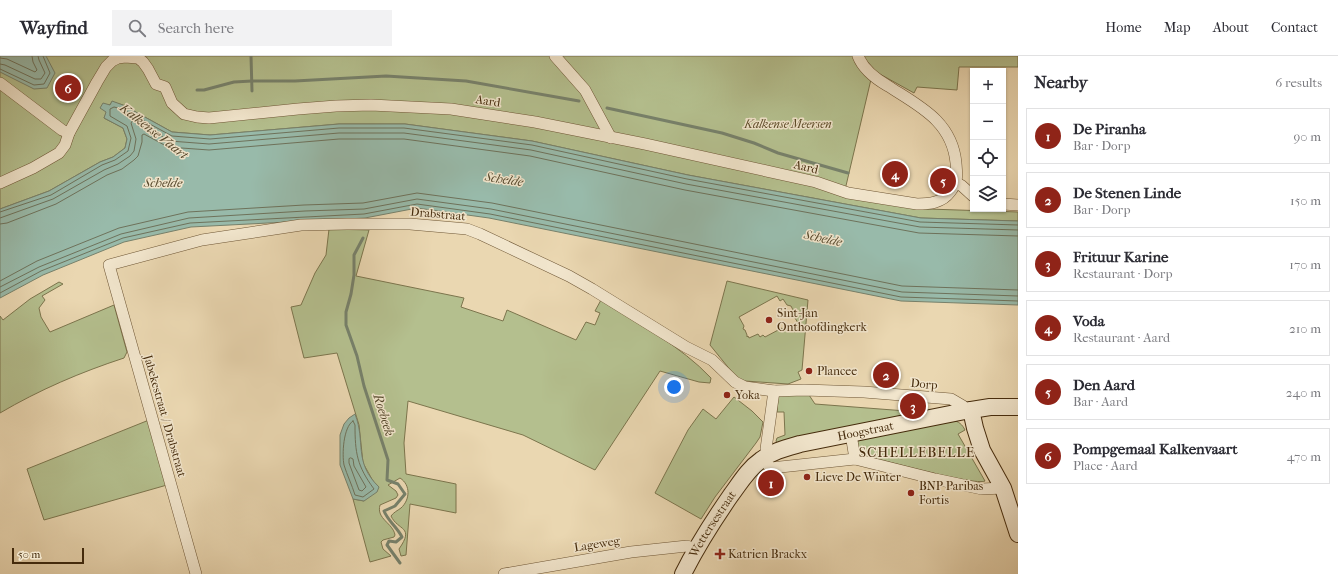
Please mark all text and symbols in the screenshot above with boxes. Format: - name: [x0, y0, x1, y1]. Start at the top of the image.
- search box: [112, 10, 392, 46]
- text: Wayfind: [20, 17, 88, 39]
- icon: search: [126, 17, 148, 39]
- text: Search here: [158, 19, 234, 37]
- text: Home: [1105, 19, 1142, 36]
- text: Map: [1164, 19, 1191, 36]
- text: About: [1213, 19, 1249, 36]
- text: Contact: [1271, 19, 1318, 36]
- map controls: [970, 68, 1006, 212]
- button: +: [970, 68, 1006, 104]
- text: Nearby: [1034, 72, 1088, 92]
- pin: 6: [55, 73, 81, 103]
- text: 6 results: [1275, 75, 1322, 90]
- street label: Aard: [474, 92, 502, 110]
- water label: Kalkense Vaart: [116, 99, 192, 163]
- button: −: [970, 104, 1006, 140]
- park label: Kalkense Meersen: [743, 117, 832, 131]
- text: De Piranha: [1073, 120, 1146, 138]
- text: 1: [1046, 129, 1050, 144]
- text: 90 m: [1293, 129, 1321, 144]
- text: Bar · Dorp: [1073, 138, 1131, 153]
- button: locate: [970, 140, 1006, 176]
- street label: Aard: [791, 157, 820, 177]
- pin: 4: [882, 159, 908, 189]
- pin: 5: [930, 166, 956, 196]
- water label: Schelde: [483, 169, 525, 189]
- water label: Schelde: [143, 175, 183, 190]
- button: layers: [970, 176, 1006, 212]
- text: De Stenen Linde: [1073, 184, 1181, 202]
- text: 2: [1045, 193, 1051, 208]
- text: 150 m: [1290, 193, 1321, 208]
- text: Bar · Dorp: [1073, 202, 1131, 217]
- street label: Drabstraat: [410, 205, 467, 223]
- water label: Schelde: [802, 226, 844, 249]
- text: Frituur Karine: [1073, 248, 1169, 266]
- text: 3: [1045, 257, 1051, 272]
- text: 170 m: [1289, 257, 1321, 272]
- text: Restaurant · Dorp: [1073, 266, 1173, 281]
- place label: Sint-Jan Onthoofdingkerk: [777, 306, 868, 334]
- text: Voda: [1073, 312, 1105, 330]
- marker: Sint-Jan Onthoofdingkerk: [764, 315, 774, 325]
- text: 4: [1044, 321, 1052, 336]
- text: 210 m: [1289, 321, 1321, 336]
- text: Restaurant · Aard: [1073, 330, 1170, 345]
- street label: Jabekestraat / Drabstraat: [141, 352, 189, 479]
- pin: 2: [873, 360, 899, 390]
- place label: Plancee: [817, 364, 857, 378]
- marker: Plancee: [804, 366, 814, 376]
- street label: Dorp: [910, 376, 939, 392]
- text: Den Aard: [1073, 376, 1135, 394]
- your location: [664, 377, 684, 397]
- text: 5: [1045, 385, 1051, 400]
- text: 240 m: [1286, 385, 1321, 400]
- place label: Yoka: [734, 388, 760, 402]
- marker: Yoka: [722, 390, 732, 400]
- water label: Roebeek: [370, 391, 398, 438]
- pin: 3: [900, 391, 926, 421]
- text: Bar · Aard: [1073, 394, 1128, 409]
- street label: Hoogstraat: [836, 418, 896, 443]
- text: Pompgemaal Kalkenvaart: [1073, 440, 1238, 458]
- district label: SCHELLEBELLE: [859, 444, 975, 461]
- text: 6: [1044, 449, 1052, 464]
- text: 470 m: [1287, 449, 1321, 464]
- text: Place · Aard: [1073, 458, 1138, 473]
- pin: 1: [758, 468, 784, 498]
- place label: Lieve De Winter: [815, 470, 902, 484]
- marker: Lieve De Winter: [802, 472, 812, 482]
- place label: BNP Paribas Fortis: [919, 479, 984, 507]
- street label: Wettersestraat: [686, 487, 739, 561]
- marker: BNP Paribas Fortis: [906, 488, 916, 498]
- street label: Lageweg: [573, 533, 621, 555]
- scale bar: [12, 546, 84, 565]
- place label: Katrien Brackx: [728, 547, 808, 561]
- text: 50 m: [18, 548, 40, 561]
- marker: Katrien Brackx: [715, 549, 725, 559]

